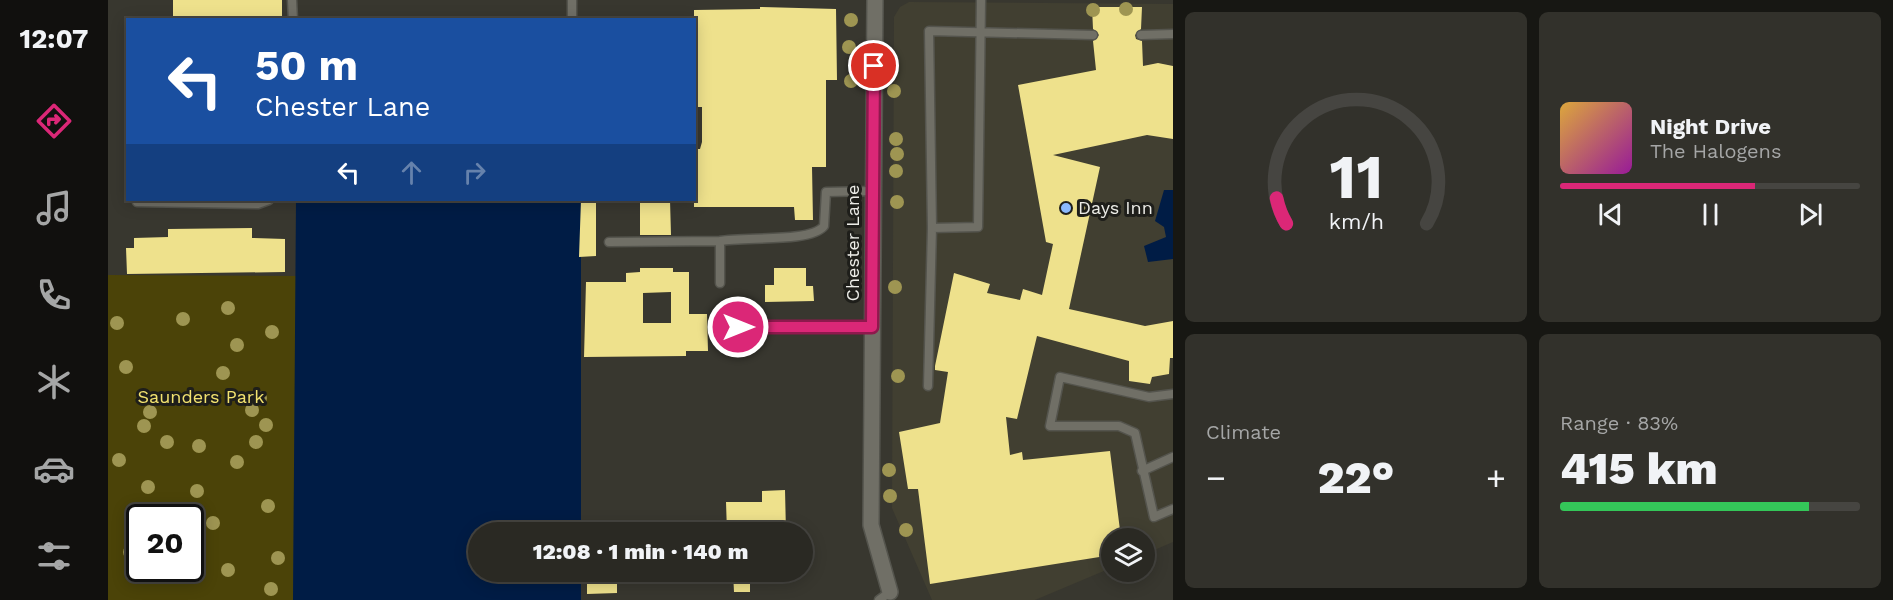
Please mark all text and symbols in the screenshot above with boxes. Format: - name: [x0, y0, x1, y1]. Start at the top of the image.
- text: 12:07: [20, 23, 89, 55]
- pin: [848, 40, 899, 91]
- text: 50 m: [255, 41, 358, 90]
- icon: left: [156, 42, 234, 120]
- icon: arrive: [857, 49, 890, 82]
- text: Chester Lane: [255, 91, 430, 123]
- icon: directions: [33, 100, 75, 142]
- text: Night Drive: [1650, 114, 1771, 139]
- text: The Halogens: [1650, 139, 1782, 163]
- text: 11: [1329, 140, 1383, 213]
- icon: left: [332, 156, 365, 189]
- icon: ahead: [395, 156, 428, 189]
- icon: right: [458, 156, 491, 189]
- street label: Chester Lane: [842, 185, 863, 301]
- icon: music: [33, 187, 75, 229]
- place label: Days Inn: [1078, 197, 1153, 218]
- icon: previous: [1594, 198, 1627, 231]
- icon: pause: [1694, 198, 1727, 231]
- icon: next: [1794, 198, 1827, 231]
- marker: Days Inn: [1059, 201, 1073, 215]
- text: km/h: [1328, 209, 1384, 234]
- icon: phone: [33, 274, 75, 316]
- position arrow: [706, 295, 770, 359]
- icon: climate: [33, 361, 75, 403]
- park label: Saunders Park: [138, 386, 264, 407]
- text: Range · 83%: [1560, 411, 1678, 435]
- text: Climate: [1206, 420, 1281, 444]
- text: 415 km: [1560, 442, 1718, 495]
- icon: car: [33, 448, 75, 490]
- text: 22°: [1318, 451, 1394, 504]
- text: −: [1206, 458, 1226, 497]
- text: +: [1486, 458, 1506, 497]
- speed limit sign: 20: [126, 504, 204, 582]
- map controls: [1101, 528, 1155, 582]
- button: layers: [1101, 528, 1155, 582]
- icon: filters: [33, 535, 75, 577]
- text: 12:08 · 1 min · 140 m: [533, 539, 748, 564]

